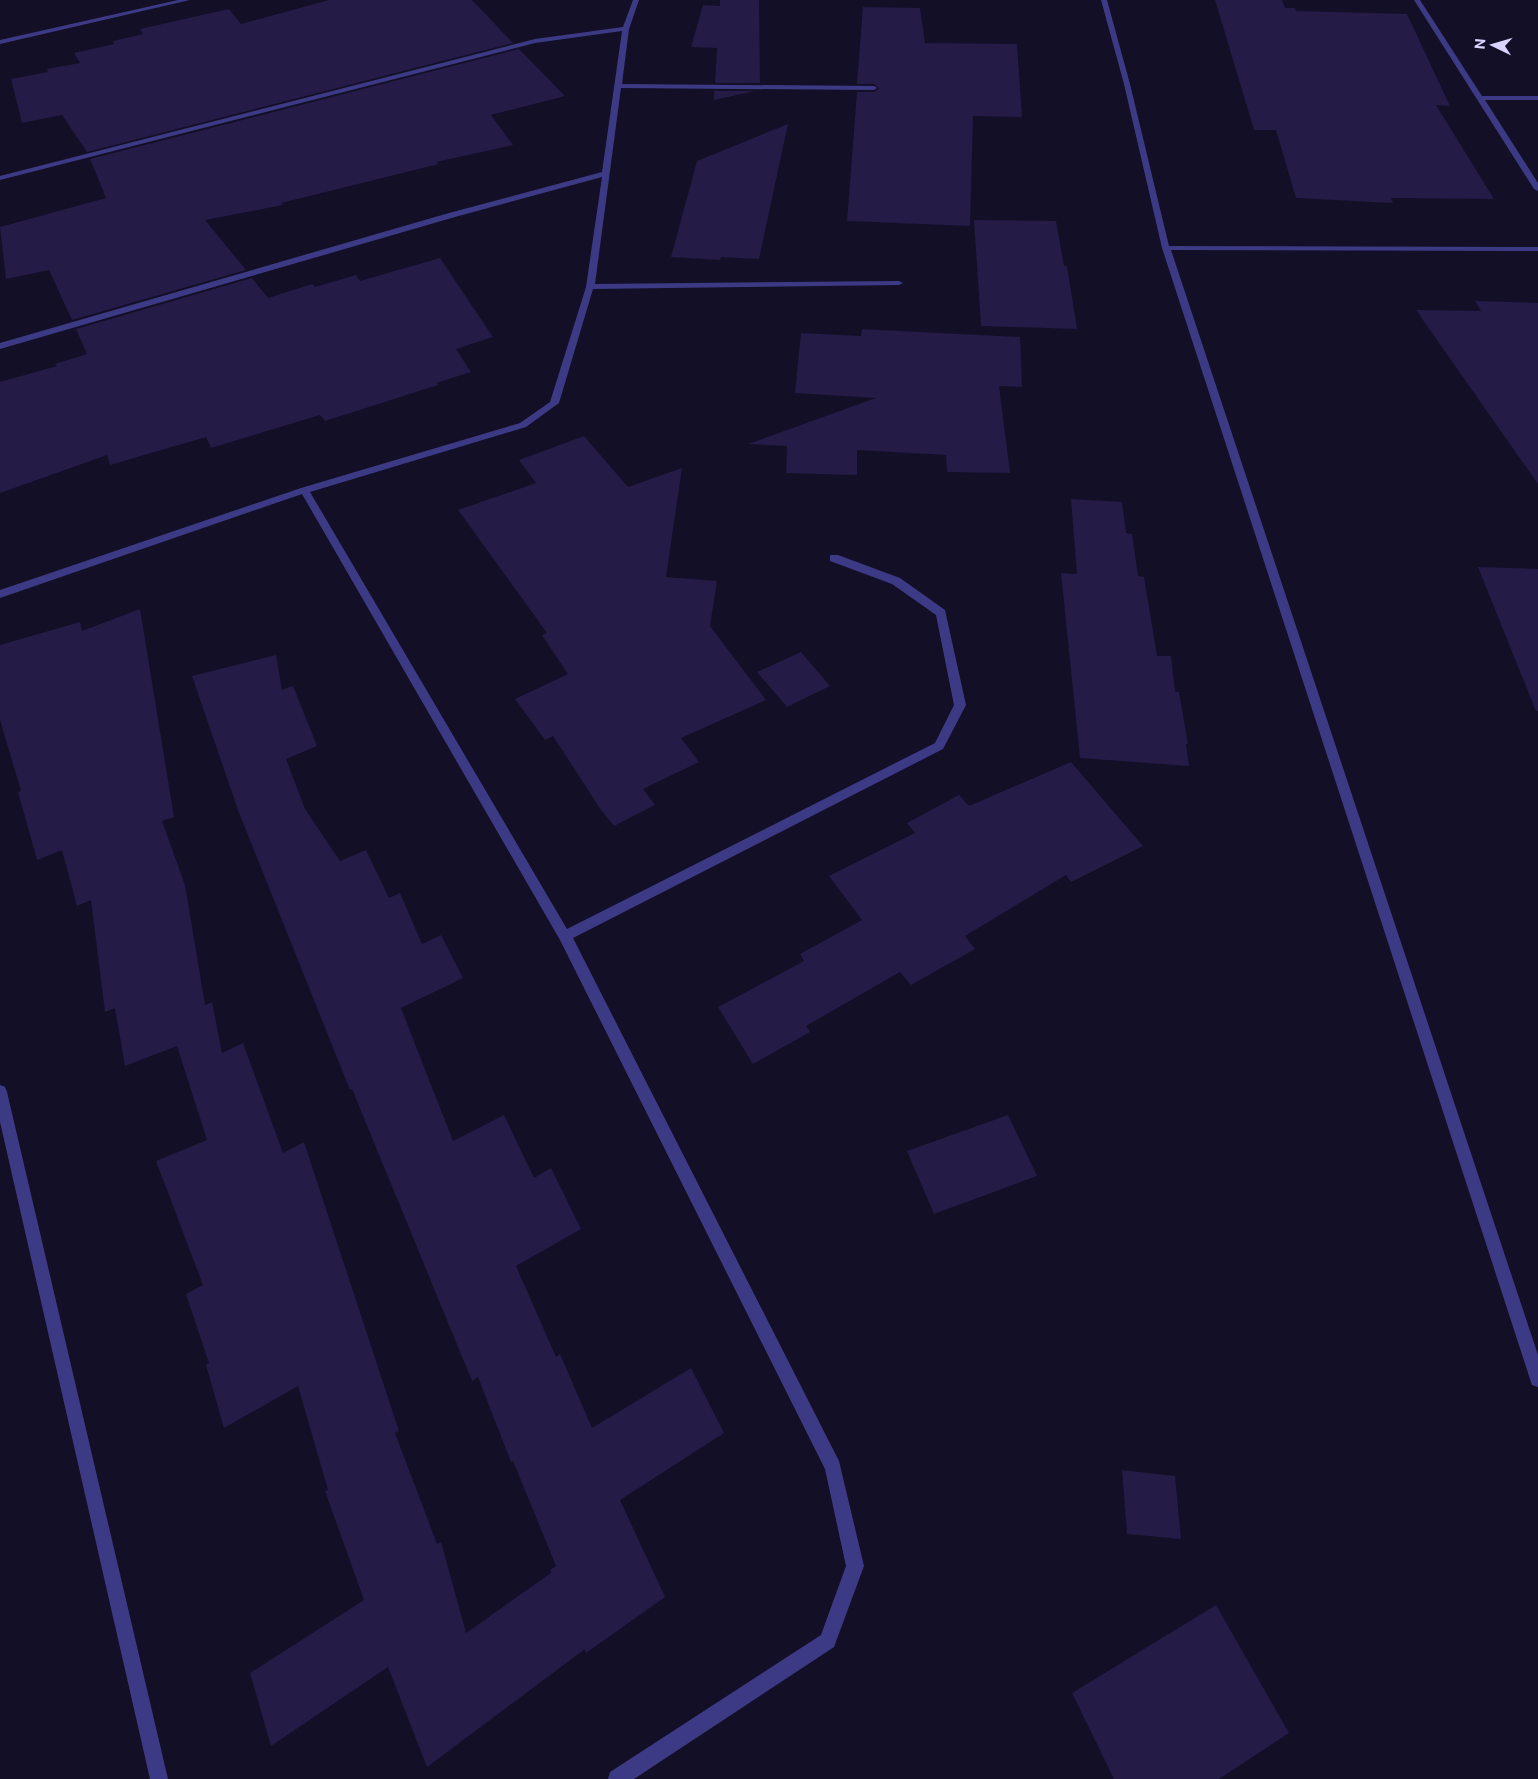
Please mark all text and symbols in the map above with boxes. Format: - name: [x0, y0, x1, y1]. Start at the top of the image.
- north arrow: [1468, 20, 1518, 70]
- text: N: [1472, 38, 1488, 50]

